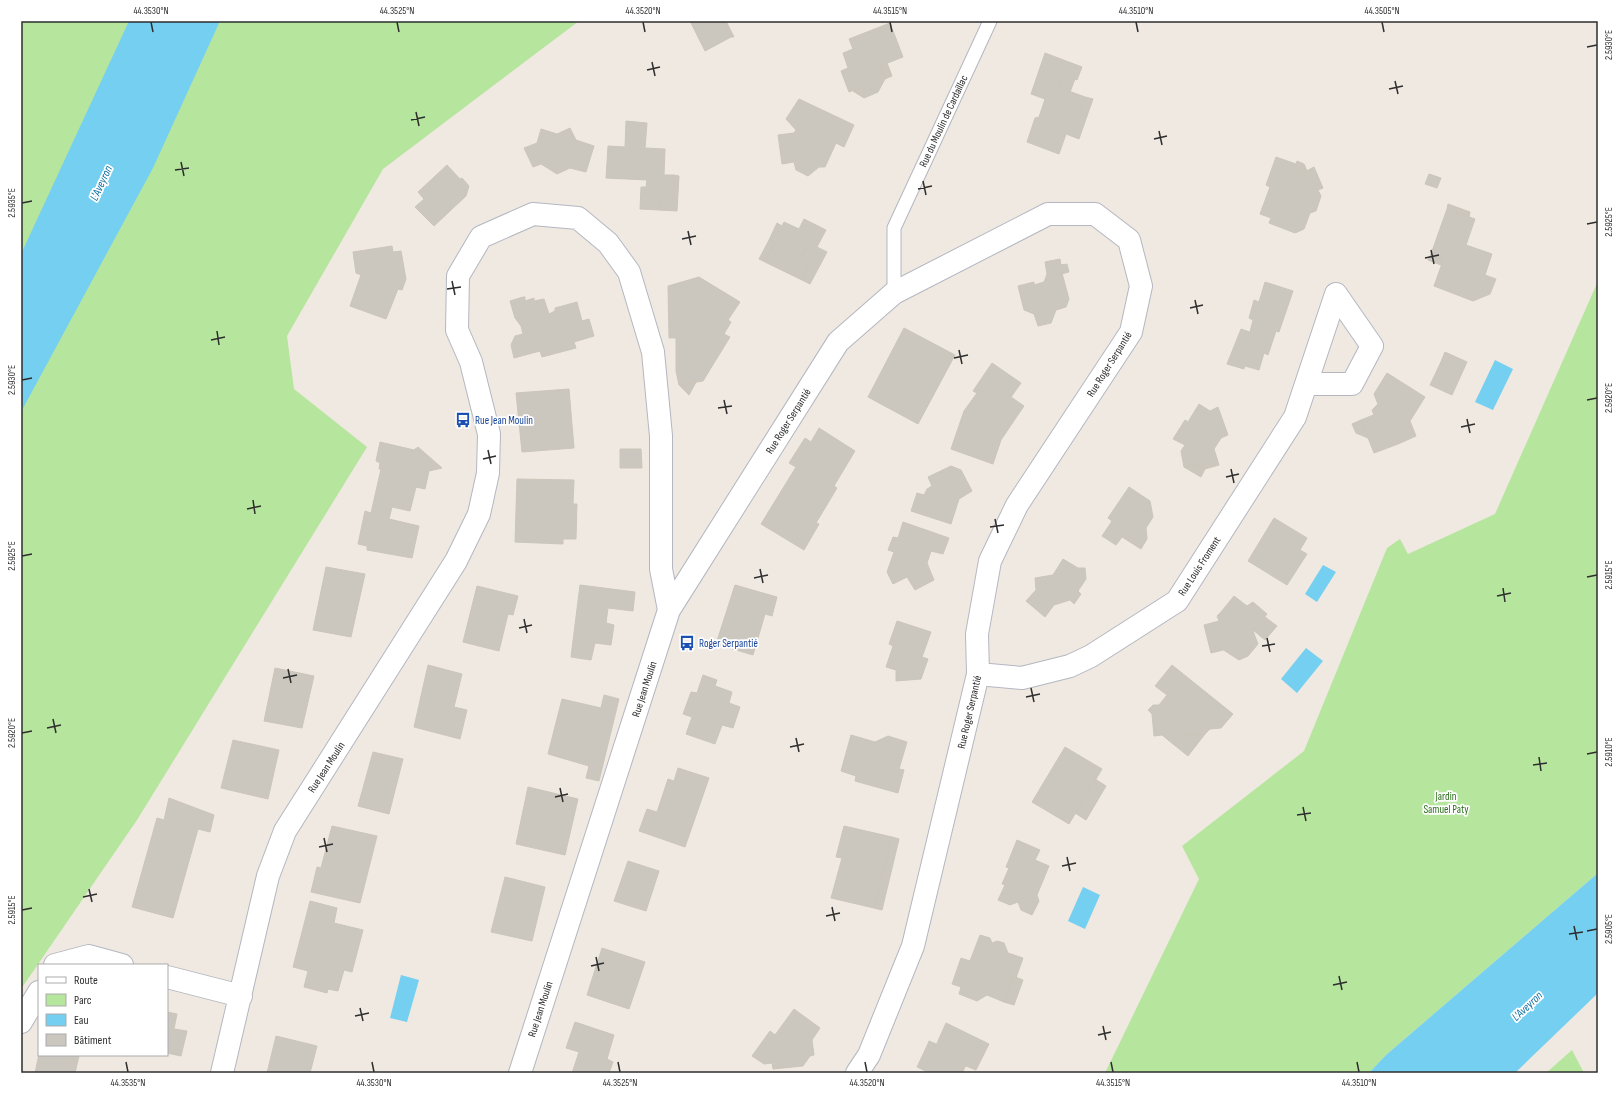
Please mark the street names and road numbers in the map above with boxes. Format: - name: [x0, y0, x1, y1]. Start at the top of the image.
- street label: Rue du Moulin de Cardaillac: [916, 73, 970, 169]
- street label: Rue Roger Serpantié: [1084, 329, 1135, 399]
- street label: Rue Roger Serpantié: [763, 386, 814, 456]
- street label: Rue Louis Froment: [1175, 534, 1224, 598]
- street label: Rue Jean Moulin: [629, 659, 660, 719]
- street label: Rue Roger Serpantié: [955, 674, 984, 750]
- street label: Rue Jean Moulin: [305, 739, 348, 795]
- street label: Rue Jean Moulin: [525, 979, 556, 1039]

